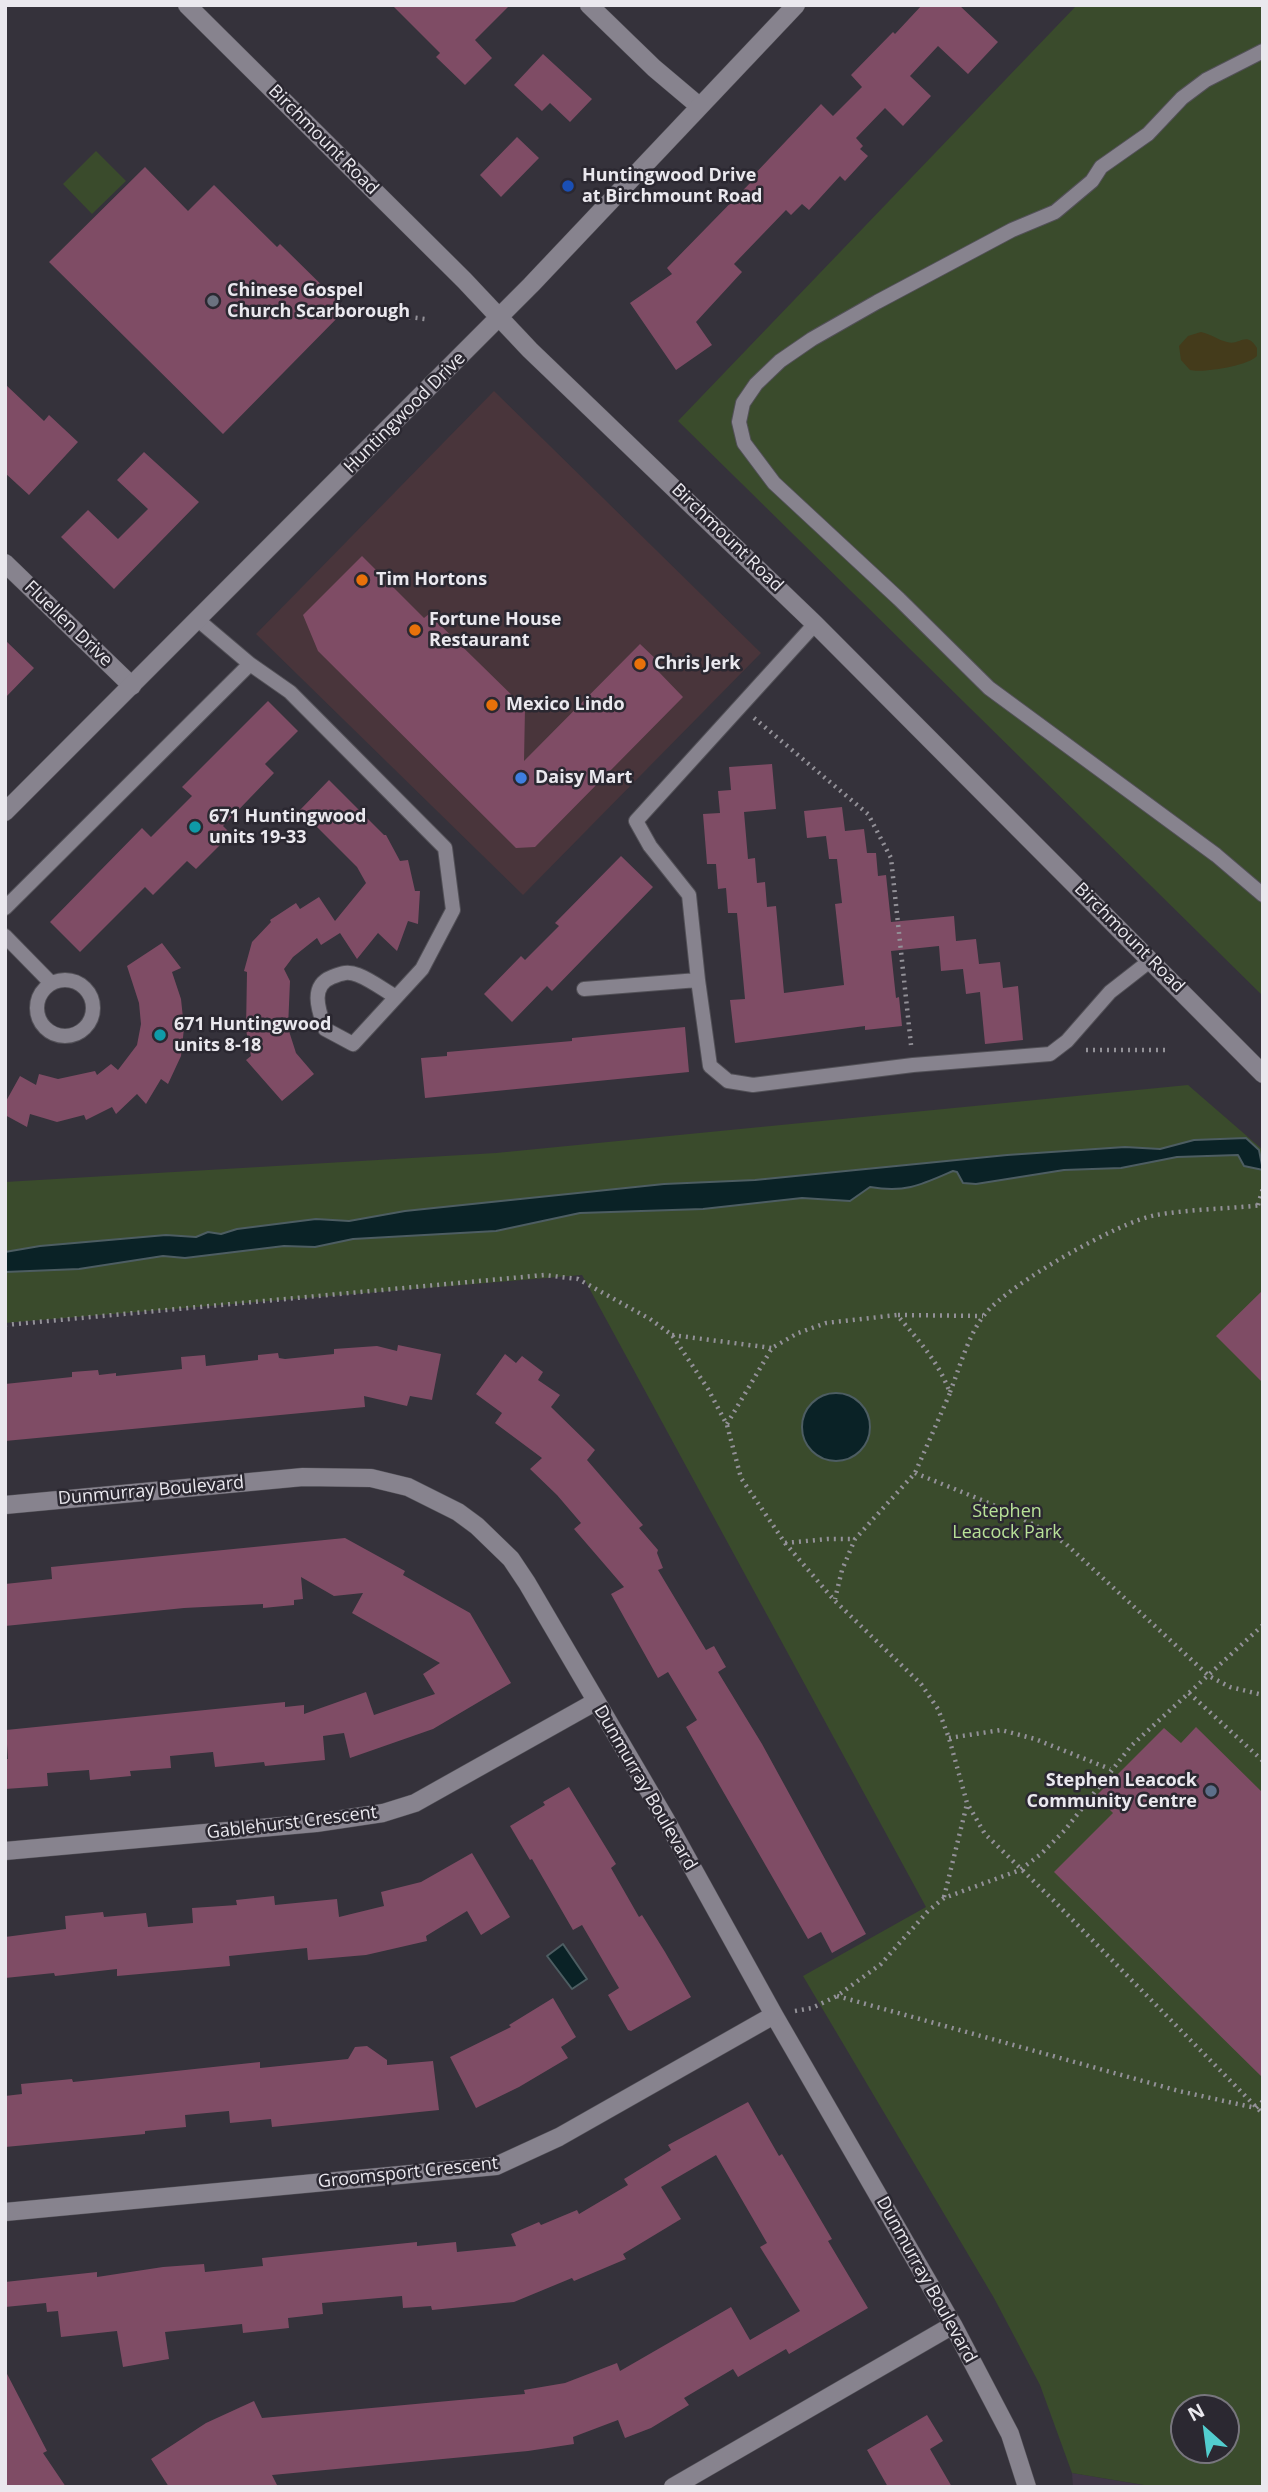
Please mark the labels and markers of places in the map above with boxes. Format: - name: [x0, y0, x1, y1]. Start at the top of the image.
- place label: Huntingwood Drive at Birchmount Road: [582, 165, 762, 208]
- marker: Huntingwood Drive at Birchmount Road: [560, 178, 576, 194]
- place label: Chinese Gospel Church Scarborough: [227, 280, 410, 322]
- marker: Chinese Gospel Church Scarborough: [205, 293, 221, 309]
- place label: Tim Hortons: [376, 569, 487, 591]
- marker: Tim Hortons: [354, 572, 370, 588]
- place label: Fortune House Restaurant: [429, 609, 561, 652]
- marker: Fortune House Restaurant: [407, 622, 423, 638]
- place label: Chris Jerk: [654, 653, 741, 675]
- marker: Chris Jerk: [632, 656, 648, 672]
- place label: Mexico Lindo: [506, 694, 625, 716]
- marker: Mexico Lindo: [484, 697, 500, 713]
- place label: Daisy Mart: [535, 767, 632, 789]
- marker: Daisy Mart: [513, 770, 529, 786]
- place label: 671 Huntingwood units 19-33: [209, 806, 366, 848]
- marker: 671 Huntingwood units 19-33: [187, 819, 203, 835]
- place label: 671 Huntingwood units 8-18: [174, 1014, 331, 1056]
- marker: 671 Huntingwood units 8-18: [152, 1027, 168, 1043]
- place label: Stephen Leacock Community Centre: [1027, 1770, 1197, 1812]
- marker: Stephen Leacock Community Centre: [1203, 1783, 1219, 1799]

